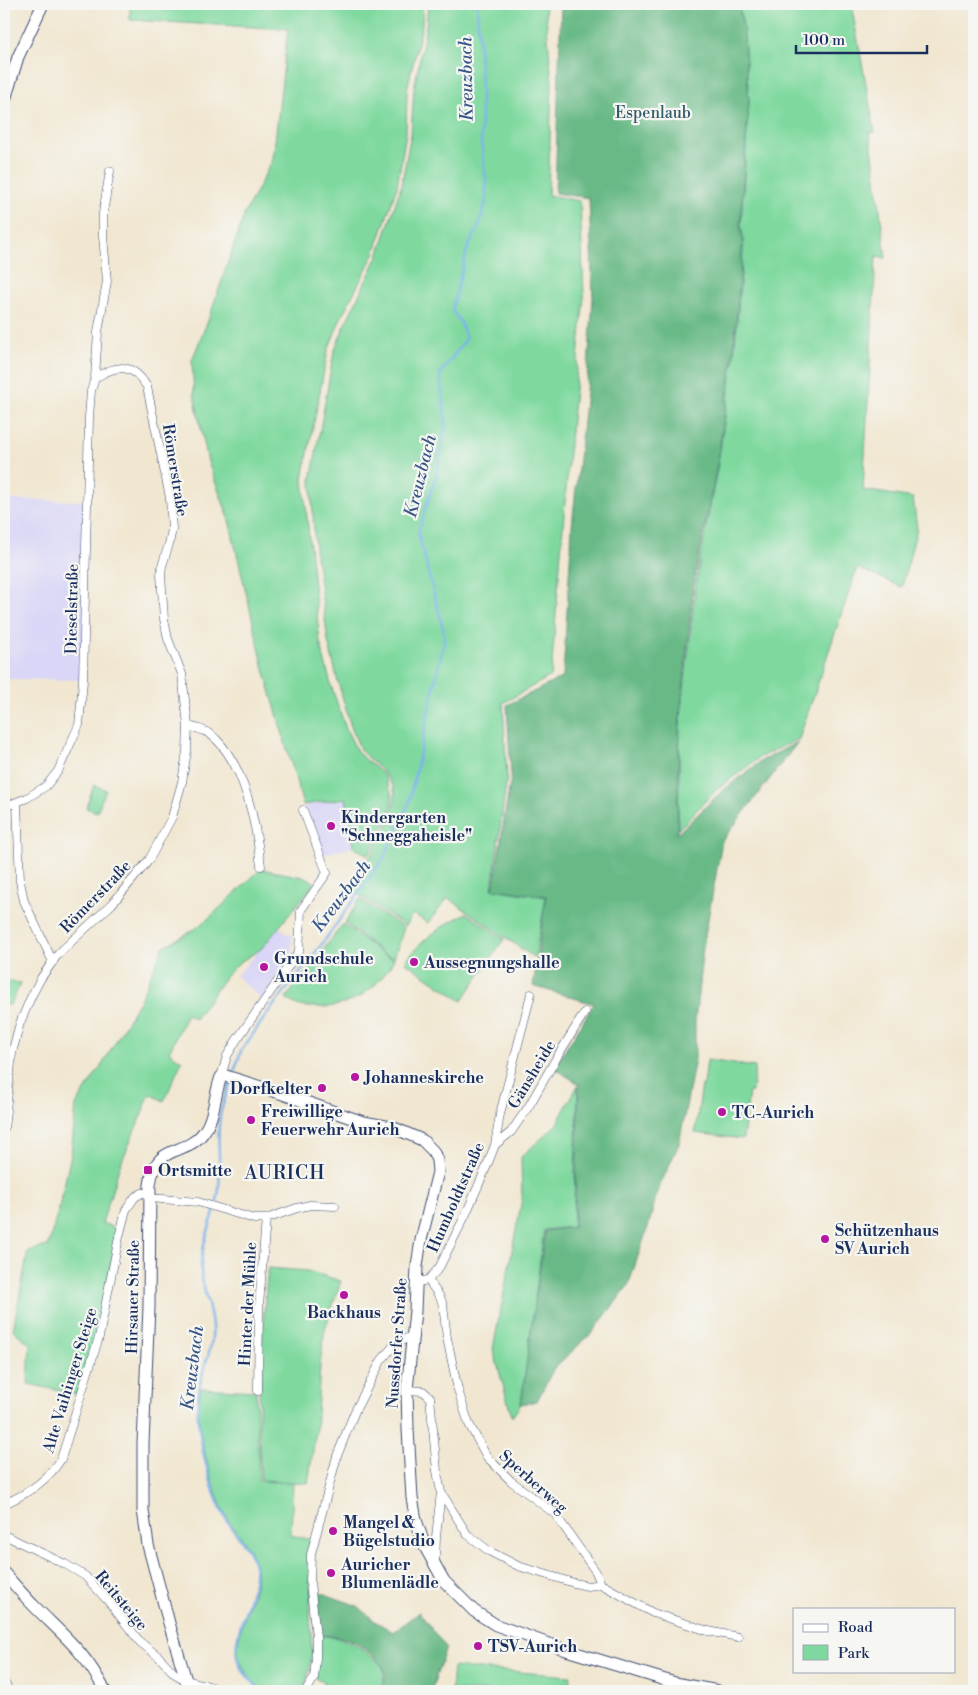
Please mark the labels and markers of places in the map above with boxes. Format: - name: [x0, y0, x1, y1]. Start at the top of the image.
- place label: Kindergarten "Schneggaheisle": [341, 808, 472, 846]
- marker: Kindergarten "Schneggaheisle": [325, 820, 337, 832]
- place label: Grundschule Aurich: [273, 949, 374, 987]
- place label: Aussegnungshalle: [423, 953, 560, 973]
- marker: Aussegnungshalle: [408, 956, 420, 968]
- marker: Grundschule Aurich: [258, 961, 270, 973]
- place label: Johanneskirche: [363, 1068, 484, 1088]
- marker: Johanneskirche: [349, 1071, 361, 1083]
- place label: Dorfkelter: [230, 1079, 312, 1099]
- marker: Dorfkelter: [316, 1082, 328, 1094]
- place label: Freiwillige Feuerwehr Aurich: [261, 1102, 399, 1140]
- place label: TC-Aurich: [732, 1103, 814, 1123]
- marker: TC-Aurich: [716, 1106, 728, 1118]
- marker: Freiwillige Feuerwehr Aurich: [245, 1114, 257, 1126]
- place label: Ortsmitte: [158, 1161, 232, 1181]
- marker: Ortsmitte: [142, 1164, 154, 1176]
- place label: Schützenhaus SV Aurich: [835, 1221, 939, 1259]
- marker: Schützenhaus SV Aurich: [819, 1233, 831, 1245]
- marker: Backhaus: [338, 1289, 350, 1301]
- place label: Backhaus: [307, 1303, 381, 1323]
- place label: Mangel & Bügelstudio: [343, 1513, 435, 1551]
- marker: Mangel & Bügelstudio: [327, 1525, 339, 1537]
- place label: Auricher Blumenlädle: [340, 1555, 439, 1593]
- marker: Auricher Blumenlädle: [325, 1567, 337, 1579]
- place label: TSV-Aurich: [488, 1637, 577, 1657]
- marker: TSV-Aurich: [472, 1640, 484, 1652]

